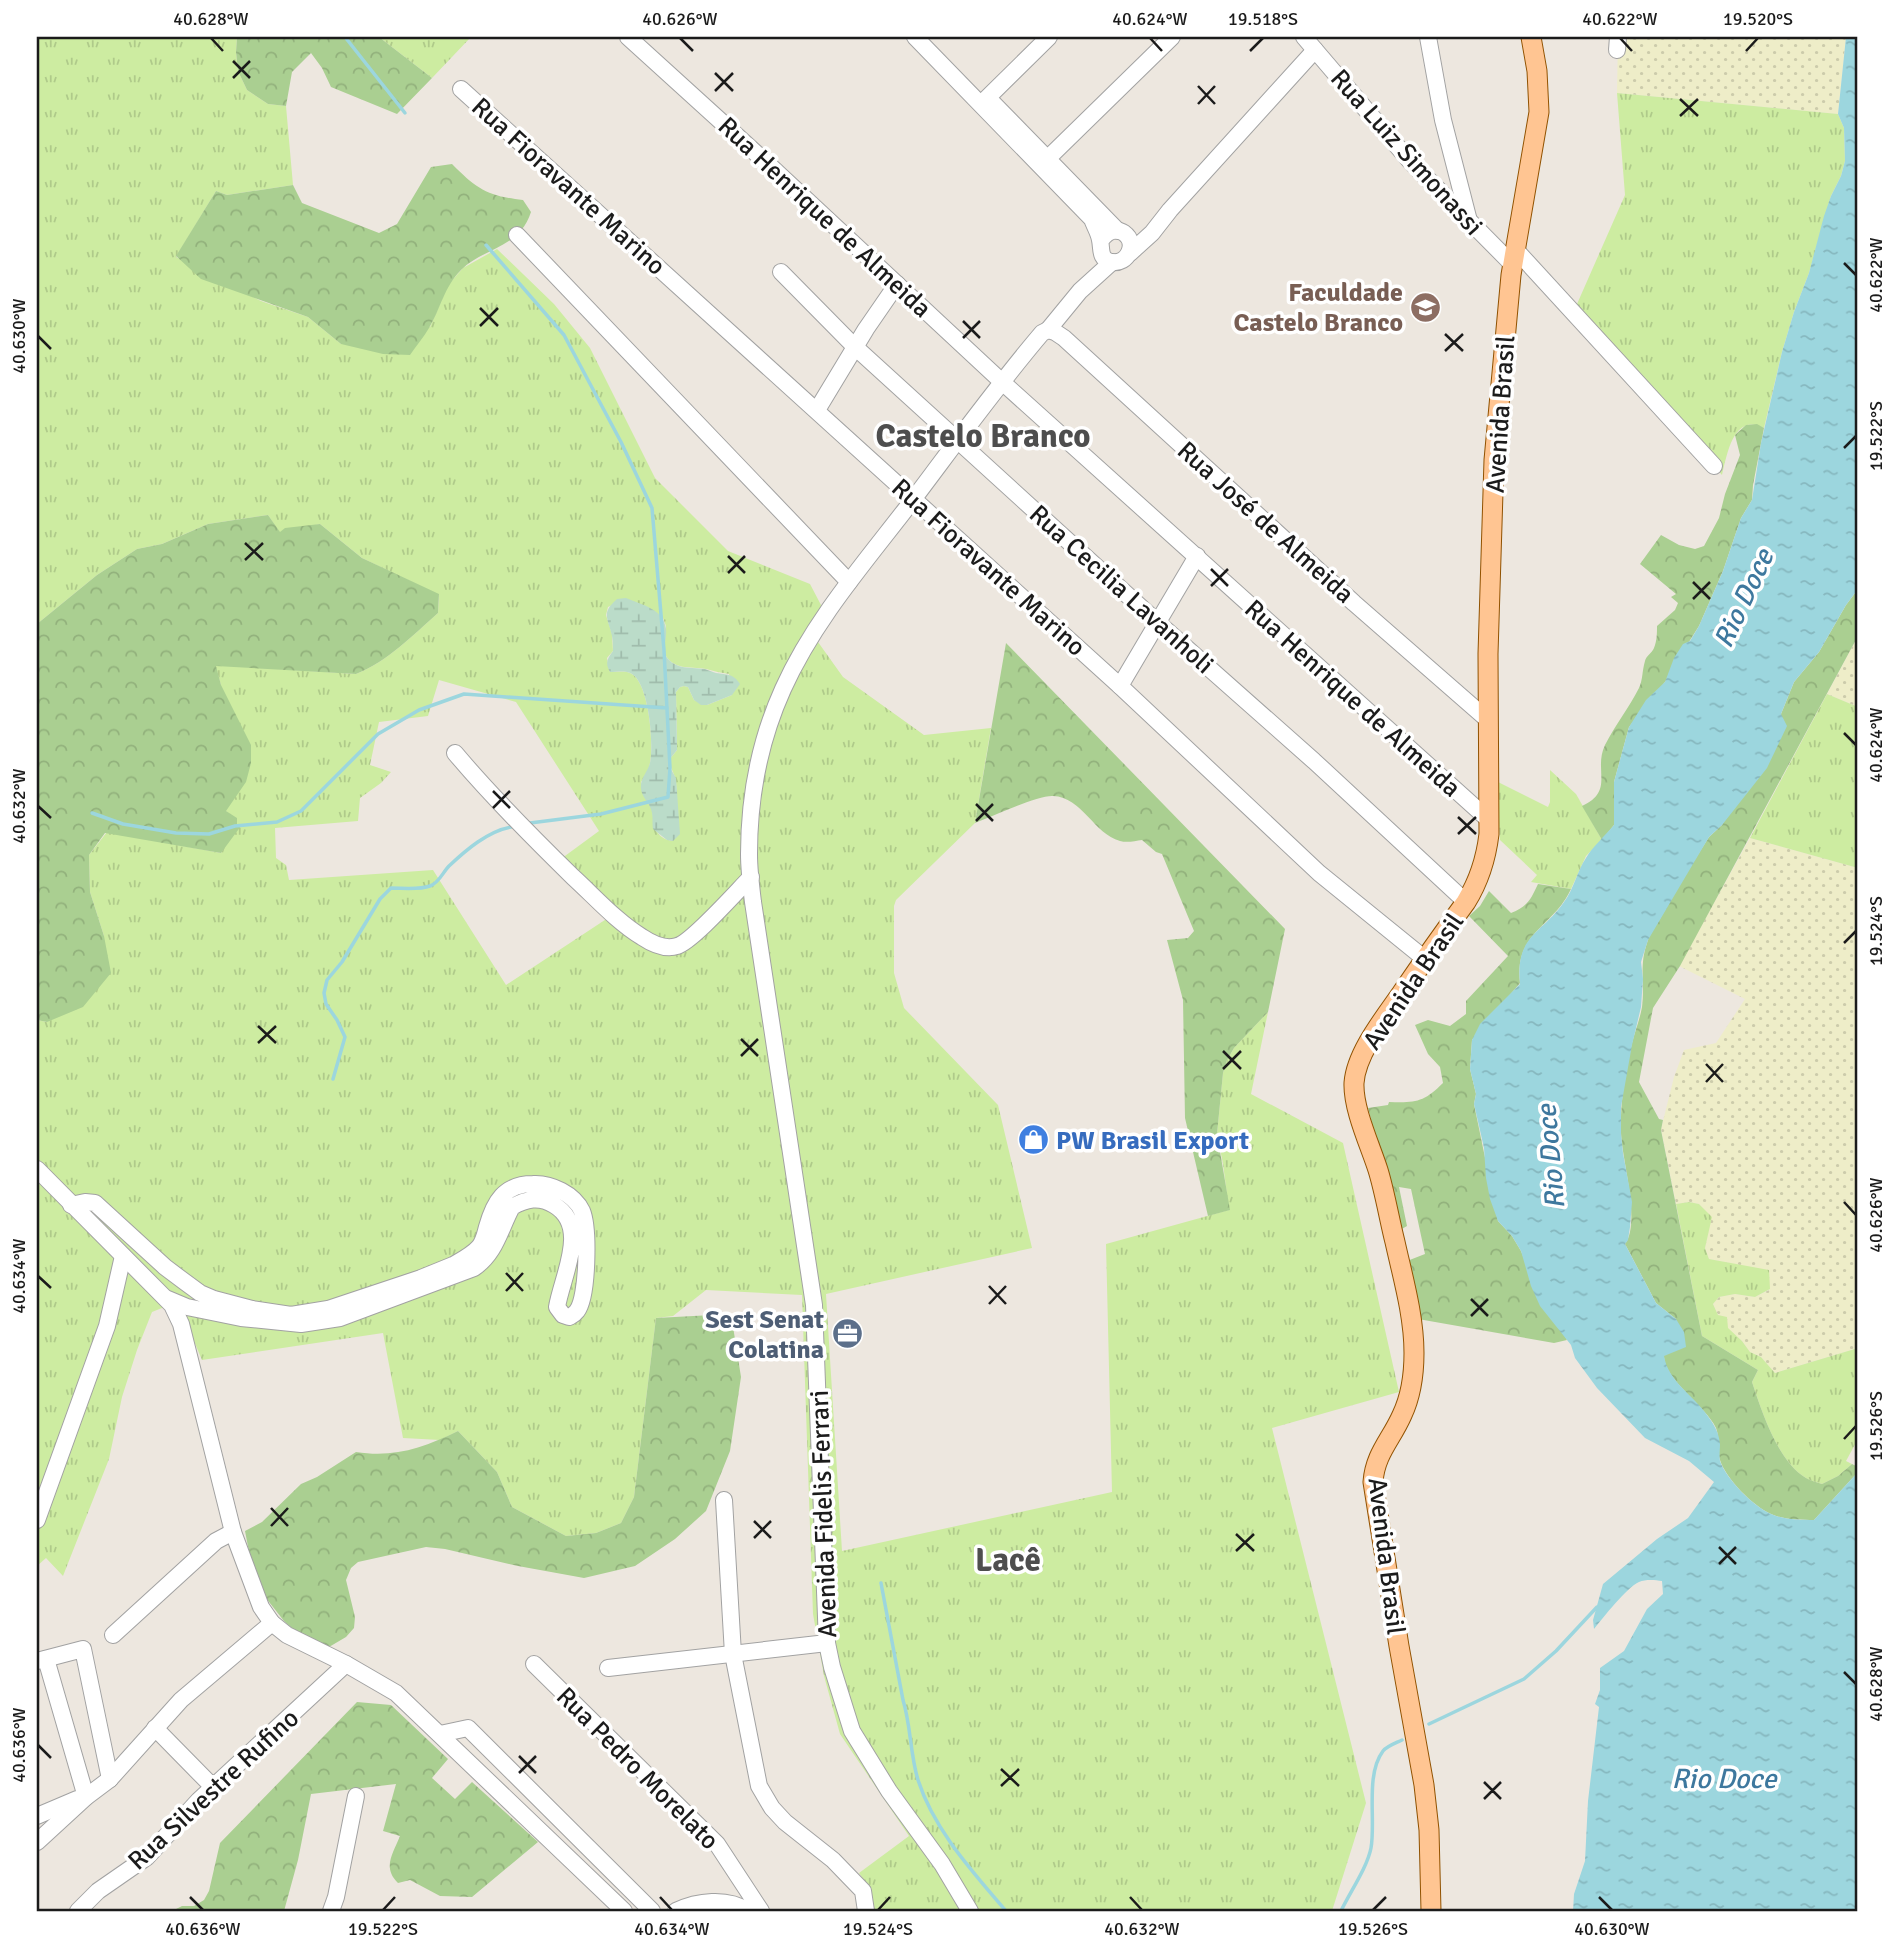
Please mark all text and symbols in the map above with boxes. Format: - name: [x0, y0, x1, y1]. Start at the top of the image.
- text: 40.628°W: [173, 8, 249, 30]
- text: 40.626°W: [642, 8, 718, 30]
- text: 40.624°W: [1112, 8, 1188, 30]
- text: 19.518°S: [1228, 8, 1298, 30]
- text: 40.622°W: [1582, 8, 1658, 30]
- text: 19.520°S: [1723, 8, 1793, 30]
- street label: Rua Luiz Simonassi: [1323, 63, 1489, 242]
- street label: Rua Fioravante Marino: [465, 91, 672, 282]
- street label: Rua Henrique de Almeida: [711, 111, 938, 325]
- text: 40.622°W: [1865, 237, 1887, 313]
- place label: Faculdade Castelo Branco: [1234, 277, 1403, 339]
- school or university icon: Faculdade Castelo Branco: [1409, 290, 1443, 324]
- text: 40.630°W: [8, 298, 30, 374]
- street label: Avenida Brasil: [1480, 334, 1522, 494]
- text: 19.522°S: [1865, 401, 1887, 471]
- district label: Castelo Branco: [875, 416, 1091, 457]
- street label: Rua José de Almeida: [1170, 435, 1360, 611]
- street label: Rua Fioravante Marino: [885, 472, 1092, 663]
- street label: Rua Cecilia Lavanholi: [1022, 498, 1220, 681]
- water label: Rio Doce: [1706, 542, 1782, 653]
- street label: Rua Henrique de Almeida: [1238, 593, 1467, 804]
- text: 40.624°W: [1865, 707, 1887, 783]
- text: 40.632°W: [8, 768, 30, 844]
- text: 19.524°S: [1865, 896, 1887, 966]
- street label: Avenida Brasil: [1356, 907, 1471, 1056]
- water label: Rio Doce: [1529, 1101, 1573, 1211]
- shop icon: PW Brasil Export: [1016, 1123, 1050, 1157]
- place label: PW Brasil Export: [1056, 1125, 1249, 1157]
- text: 40.626°W: [1865, 1177, 1887, 1253]
- text: 40.634°W: [8, 1238, 30, 1314]
- place label: Sest Senat Colatina: [705, 1304, 824, 1366]
- office icon: Sest Senat Colatina: [830, 1317, 864, 1351]
- street label: Avenida Fidelis Ferrari: [804, 1389, 844, 1638]
- text: 19.526°S: [1865, 1391, 1887, 1461]
- street label: Avenida Brasil: [1361, 1476, 1412, 1636]
- district label: Lacê: [975, 1540, 1041, 1581]
- text: 40.628°W: [1865, 1646, 1887, 1722]
- street label: Rua Pedro Morelato: [549, 1681, 725, 1857]
- street label: Rua Silvestre Rufino: [122, 1702, 306, 1877]
- text: 40.636°W: [8, 1707, 30, 1783]
- water label: Rio Doce: [1672, 1762, 1778, 1796]
- text: 40.636°W: [165, 1918, 241, 1940]
- text: 19.522°S: [348, 1918, 418, 1940]
- text: 40.634°W: [634, 1918, 710, 1940]
- text: 19.524°S: [843, 1918, 913, 1940]
- text: 40.632°W: [1104, 1918, 1180, 1940]
- text: 19.526°S: [1338, 1918, 1408, 1940]
- text: 40.630°W: [1574, 1918, 1650, 1940]

